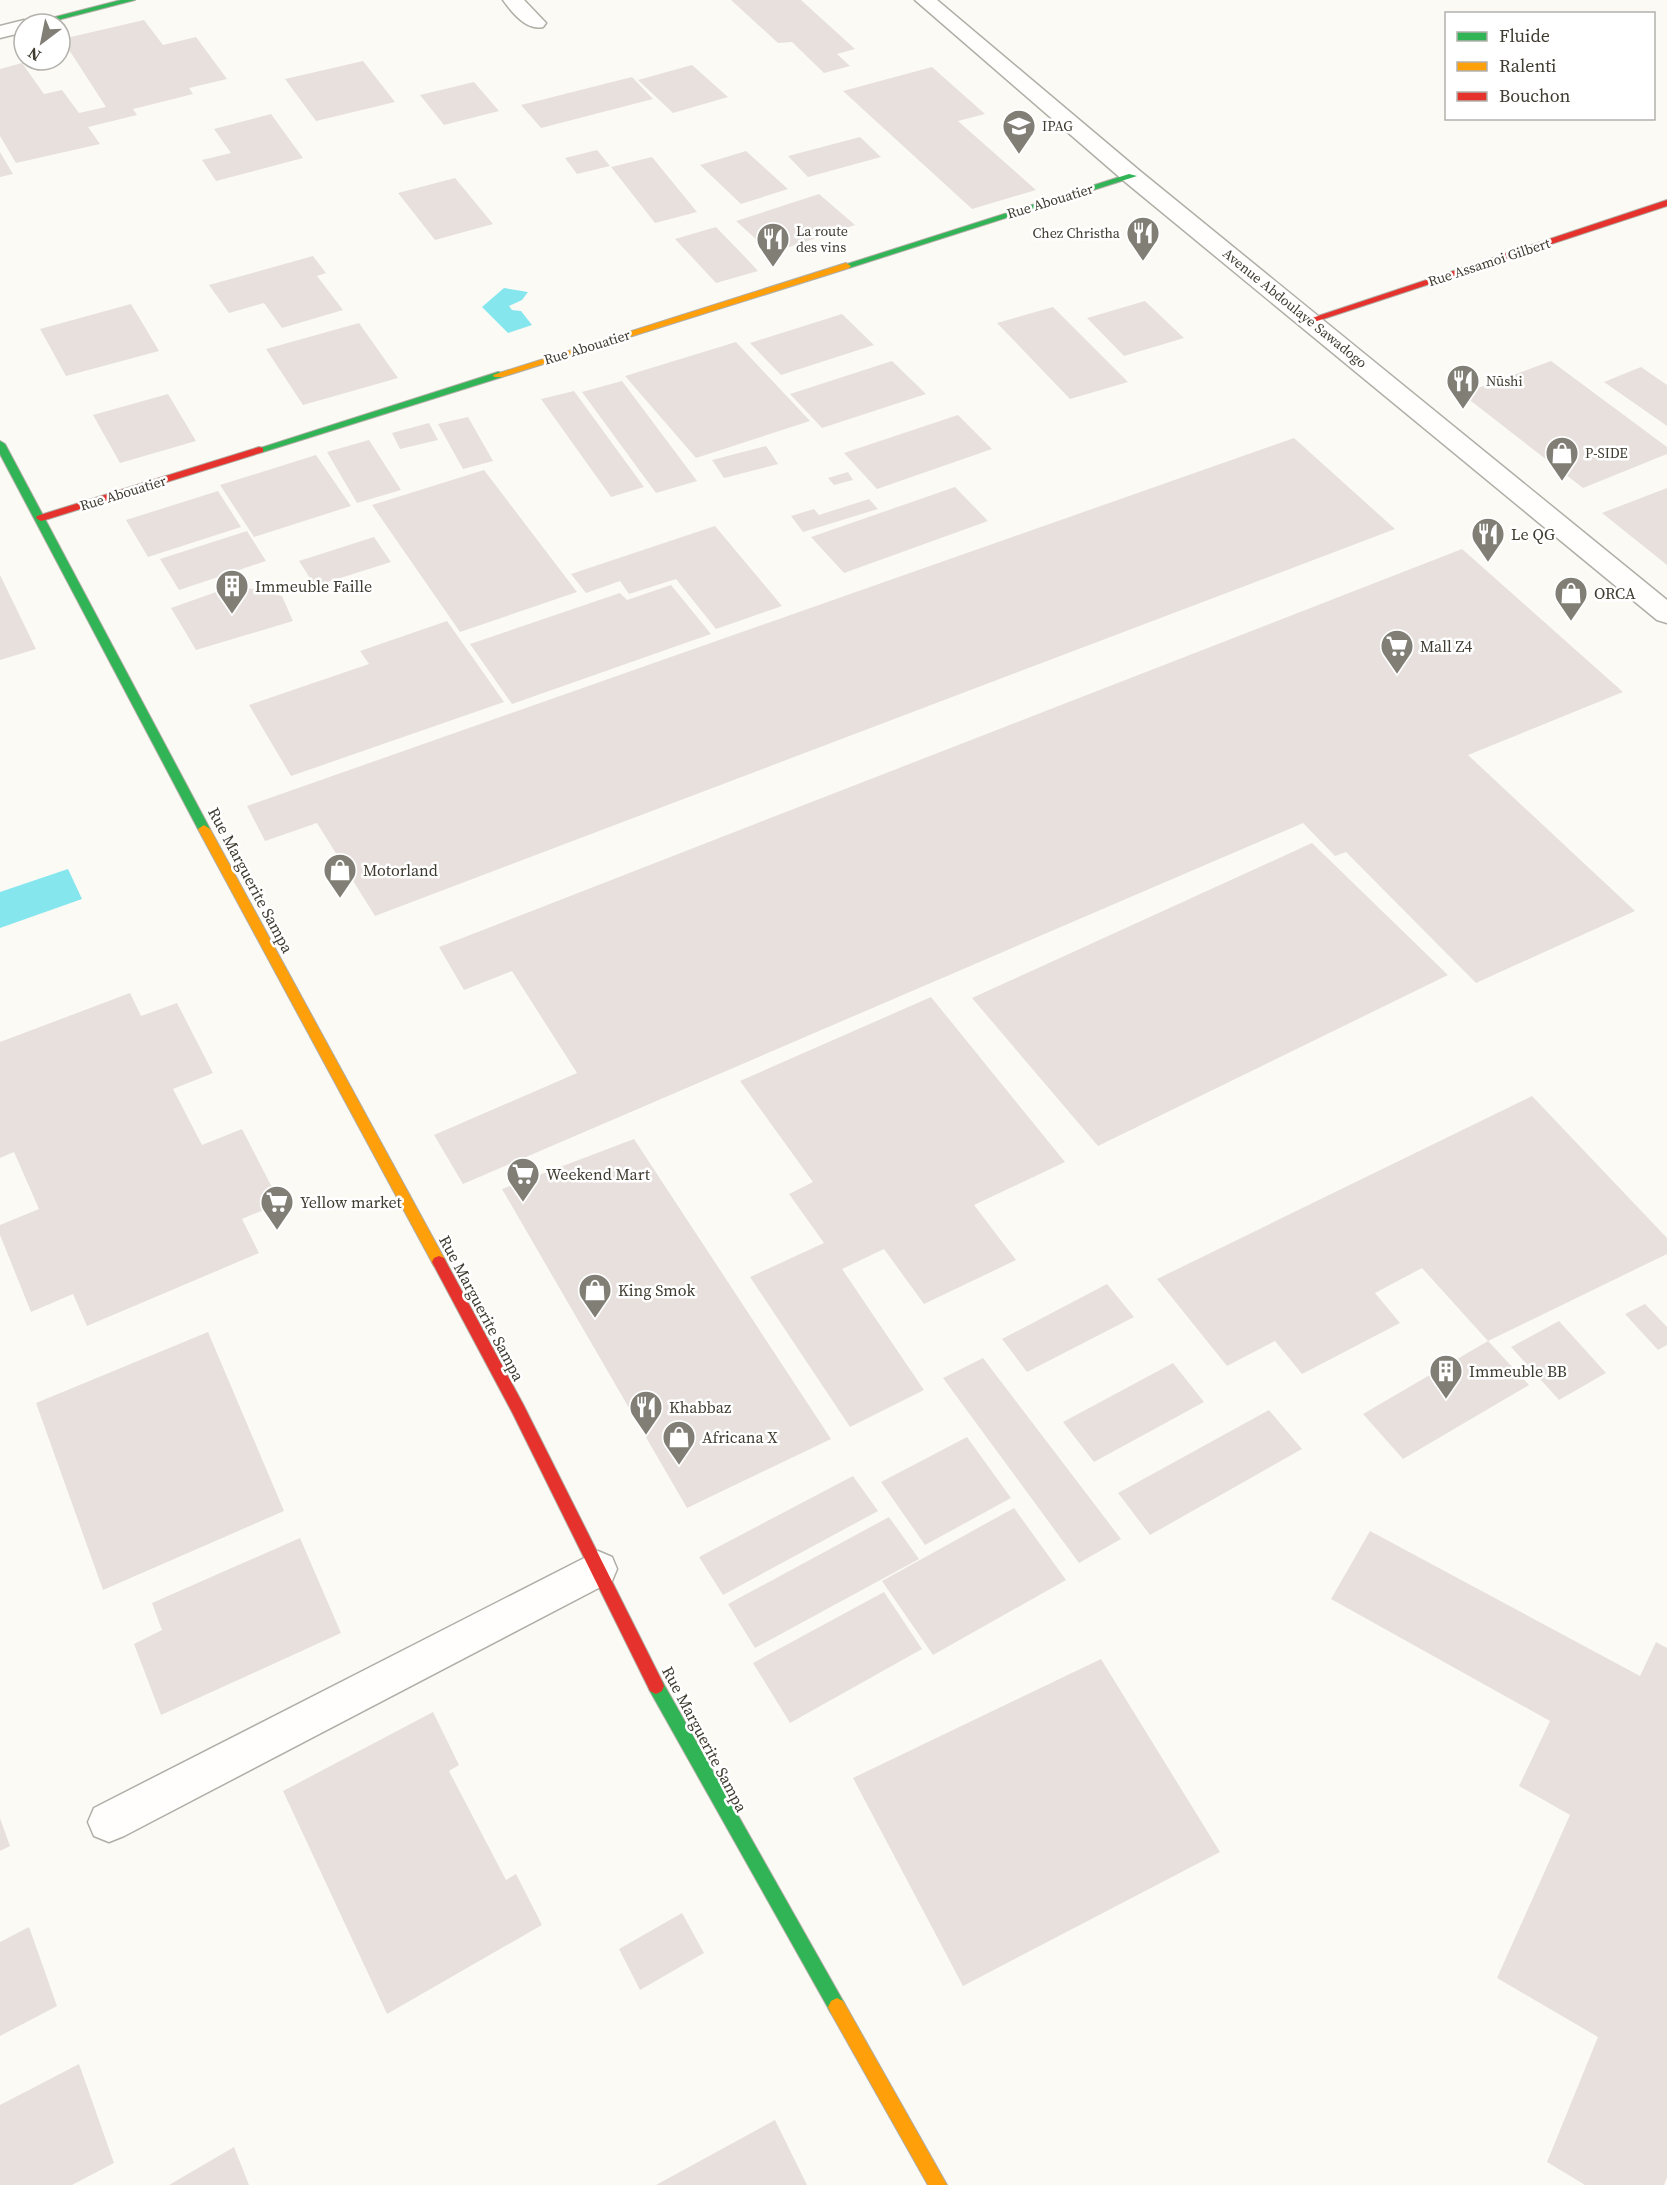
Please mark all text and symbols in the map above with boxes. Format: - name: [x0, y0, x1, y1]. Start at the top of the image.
- north arrow: [12, 12, 72, 72]
- legend: [1445, 12, 1655, 120]
- text: Fluide: [1499, 23, 1550, 48]
- text: N: [23, 42, 45, 67]
- text: Ralenti: [1499, 53, 1556, 78]
- text: Bouchon: [1499, 83, 1571, 108]
- school or university icon: IPAG: [1001, 108, 1037, 155]
- place label: IPAG: [1042, 116, 1073, 136]
- street label: Rue Abouatier: [1004, 178, 1096, 224]
- restaurant icon: Chez Christha: [1125, 215, 1161, 262]
- restaurant icon: La route des vins: [755, 221, 791, 268]
- place label: La route des vins: [796, 221, 848, 257]
- place label: Chez Christha: [1032, 223, 1121, 243]
- street label: Rue Assamoi Gilbert: [1425, 233, 1553, 291]
- street label: Avenue Abdoulaye Sawadogo: [1219, 243, 1372, 373]
- street label: Rue Abouatier: [541, 324, 633, 370]
- restaurant icon: Nūshi: [1445, 363, 1481, 410]
- place label: Nūshi: [1486, 371, 1523, 391]
- shop icon: P-SIDE: [1544, 435, 1580, 482]
- place label: P-SIDE: [1585, 443, 1628, 463]
- street label: Rue Abouatier: [77, 470, 169, 516]
- restaurant icon: Le QG: [1470, 516, 1506, 563]
- place label: Le QG: [1511, 523, 1555, 545]
- building icon: Immeuble Faille: [214, 568, 250, 615]
- place label: Immeuble Faille: [255, 575, 372, 597]
- shop icon: ORCA: [1553, 575, 1589, 622]
- place label: ORCA: [1594, 582, 1636, 604]
- supermarket icon: Mall Z4: [1379, 628, 1415, 675]
- place label: Mall Z4: [1420, 635, 1472, 657]
- street label: Rue Marguerite Sampa: [203, 803, 299, 958]
- shop icon: Motorland: [322, 852, 358, 899]
- place label: Motorland: [363, 859, 438, 881]
- supermarket icon: Weekend Mart: [505, 1156, 541, 1203]
- place label: Weekend Mart: [546, 1163, 651, 1185]
- supermarket icon: Yellow market: [259, 1184, 295, 1231]
- place label: Yellow market: [300, 1191, 403, 1213]
- street label: Rue Marguerite Sampa: [434, 1231, 530, 1386]
- shop icon: King Smok: [577, 1272, 613, 1319]
- place label: King Smok: [618, 1279, 695, 1301]
- building icon: Immeuble BB: [1428, 1353, 1464, 1400]
- place label: Immeuble BB: [1469, 1360, 1567, 1382]
- restaurant icon: Khabbaz: [628, 1389, 664, 1436]
- place label: Khabbaz: [669, 1396, 731, 1418]
- shop icon: Africana X: [661, 1419, 697, 1466]
- place label: Africana X: [702, 1426, 778, 1448]
- street label: Rue Marguerite Sampa: [657, 1662, 753, 1817]

